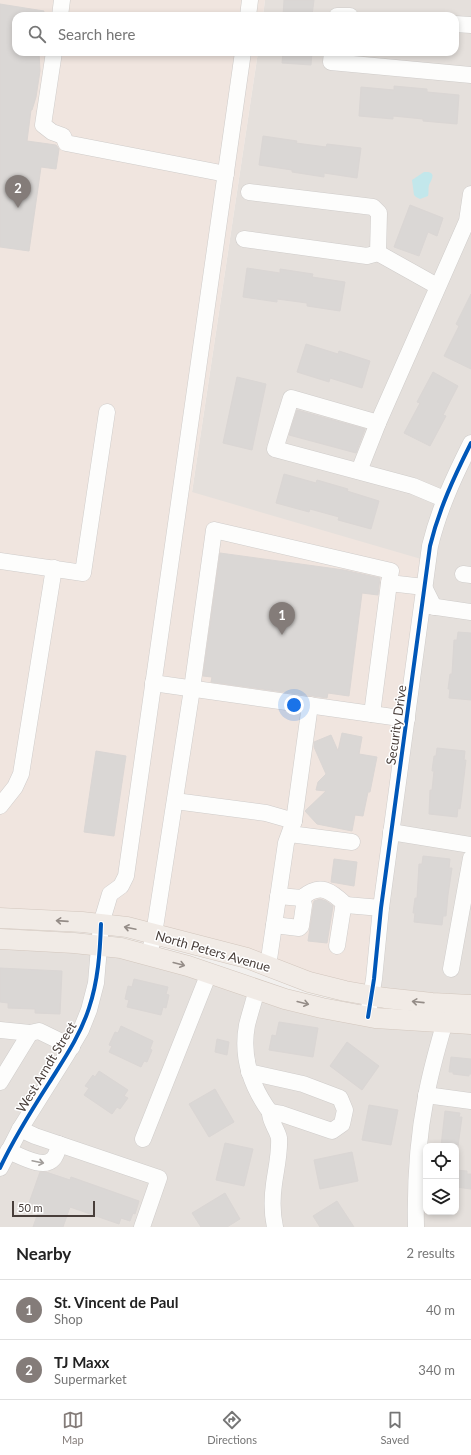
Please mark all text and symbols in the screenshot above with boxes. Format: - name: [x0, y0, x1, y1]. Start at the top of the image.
- search box: [12, 12, 459, 56]
- icon: search: [26, 23, 48, 45]
- text: Search here: [58, 25, 135, 43]
- pin: 2: [5, 175, 31, 208]
- pin: 1: [269, 602, 295, 635]
- street label: Security Drive: [382, 684, 410, 766]
- your location: [284, 695, 304, 715]
- one-way arrow: [56, 917, 69, 924]
- one-way arrow: [124, 924, 137, 932]
- street label: North Peters Avenue: [154, 927, 273, 975]
- one-way arrow: [172, 960, 185, 968]
- one-way arrow: [412, 998, 425, 1005]
- one-way arrow: [296, 1000, 309, 1007]
- street label: West Arndt Street: [13, 1018, 80, 1115]
- map controls: [423, 1143, 459, 1215]
- button: locate: [423, 1143, 459, 1179]
- one-way arrow: [32, 1158, 45, 1166]
- button: layers: [423, 1179, 459, 1215]
- scale bar: [12, 1199, 95, 1218]
- text: 50 m: [18, 1201, 43, 1214]
- text: Nearby: [16, 1243, 71, 1264]
- text: 2 results: [407, 1245, 455, 1261]
- text: St. Vincent de Paul: [54, 1293, 179, 1311]
- text: 1: [25, 1302, 33, 1318]
- text: 40 m: [426, 1302, 455, 1318]
- text: Shop: [54, 1311, 83, 1327]
- text: TJ Maxx: [54, 1353, 109, 1371]
- text: 2: [25, 1362, 33, 1378]
- text: 340 m: [418, 1362, 455, 1378]
- text: Supermarket: [54, 1371, 127, 1387]
- tab: Map: [62, 1409, 84, 1446]
- tab: Directions: [207, 1409, 257, 1446]
- tab: Saved: [380, 1409, 409, 1446]

